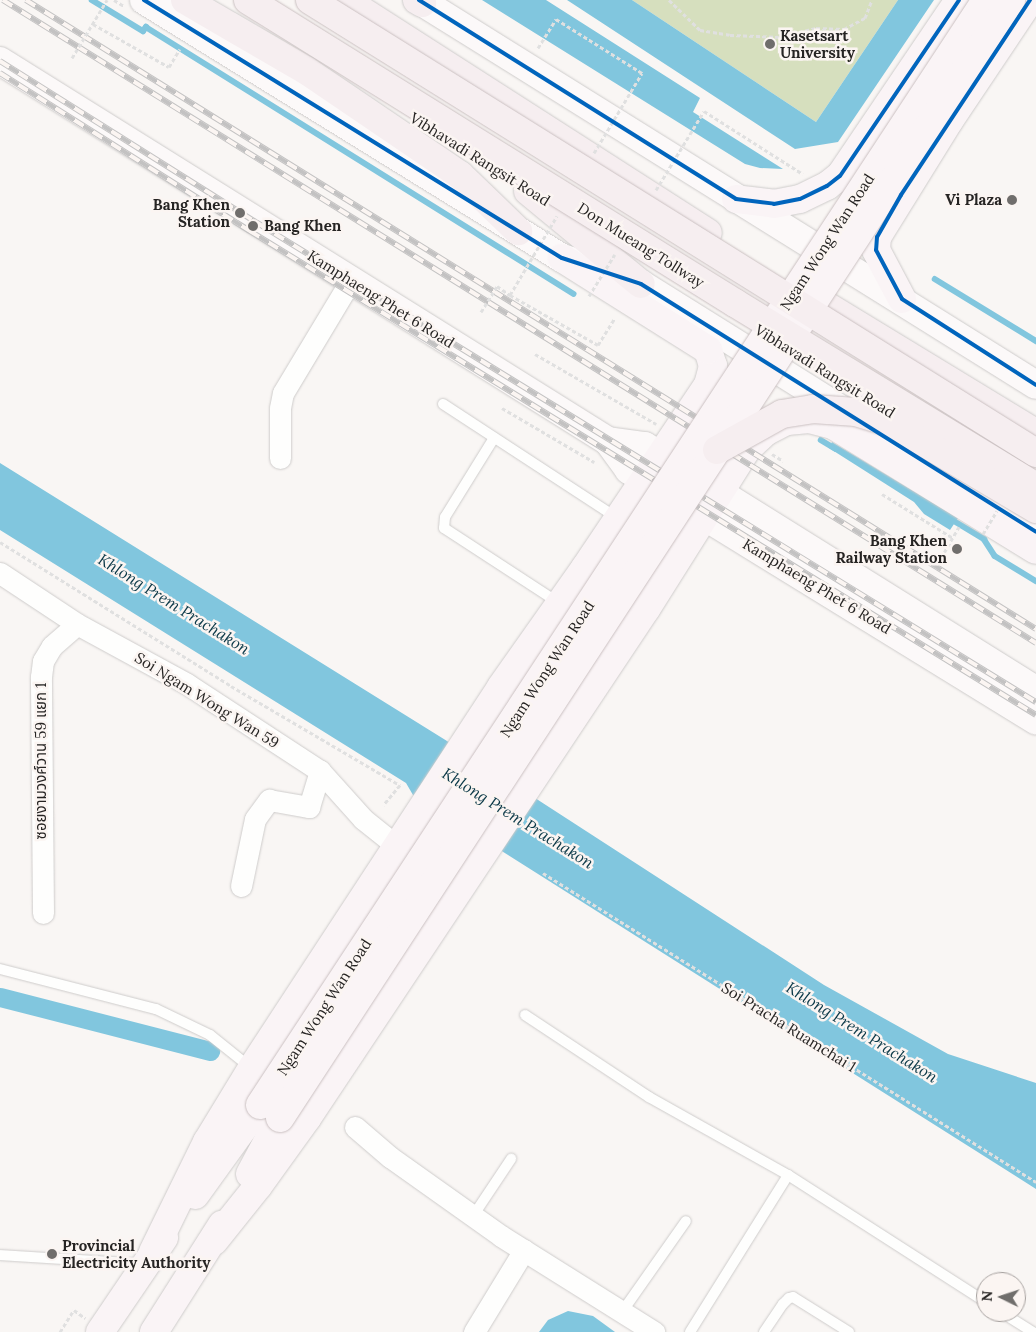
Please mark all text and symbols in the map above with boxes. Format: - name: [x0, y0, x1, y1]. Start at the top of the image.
- place label: Kasetsart University: [780, 26, 855, 61]
- marker: Kasetsart University: [764, 38, 776, 50]
- street label: Vibhavadi Rangsit Road: [407, 108, 553, 210]
- street label: Ngam Wong Wan Road: [776, 170, 878, 314]
- place label: Vi Plaza: [945, 191, 1002, 209]
- marker: Vi Plaza: [1006, 194, 1018, 206]
- place label: Bang Khen Station: [153, 195, 230, 230]
- street label: Don Mueang Tollway: [574, 199, 708, 291]
- marker: Bang Khen Station: [234, 207, 246, 219]
- place label: Bang Khen: [264, 217, 341, 235]
- marker: Bang Khen: [246, 219, 260, 233]
- street label: Kamphaeng Phet 6 Road: [304, 246, 458, 352]
- street label: Vibhavadi Rangsit Road: [752, 320, 898, 422]
- place label: Bang Khen Railway Station: [835, 531, 947, 566]
- street label: Kamphaeng Phet 6 Road: [740, 535, 894, 637]
- marker: Bang Khen Railway Station: [951, 543, 963, 555]
- water label: Khlong Prem Prachakon: [95, 550, 253, 658]
- street label: Ngam Wong Wan Road: [496, 597, 598, 741]
- street label: Soi Ngam Wong Wan 59: [132, 648, 282, 752]
- street label: ซอยงามวงศ์วาน 59 แยก 1: [32, 683, 50, 839]
- water label: Khlong Prem Prachakon: [439, 764, 597, 872]
- street label: Ngam Wong Wan Road: [273, 935, 375, 1079]
- street label: Soi Pracha Ruamchai 1: [718, 978, 860, 1076]
- water label: Khlong Prem Prachakon: [783, 978, 941, 1086]
- place label: Provincial Electricity Authority: [62, 1236, 211, 1271]
- marker: Provincial Electricity Authority: [46, 1248, 58, 1260]
- north arrow: [976, 1272, 1026, 1322]
- text: N: [978, 1290, 996, 1302]

